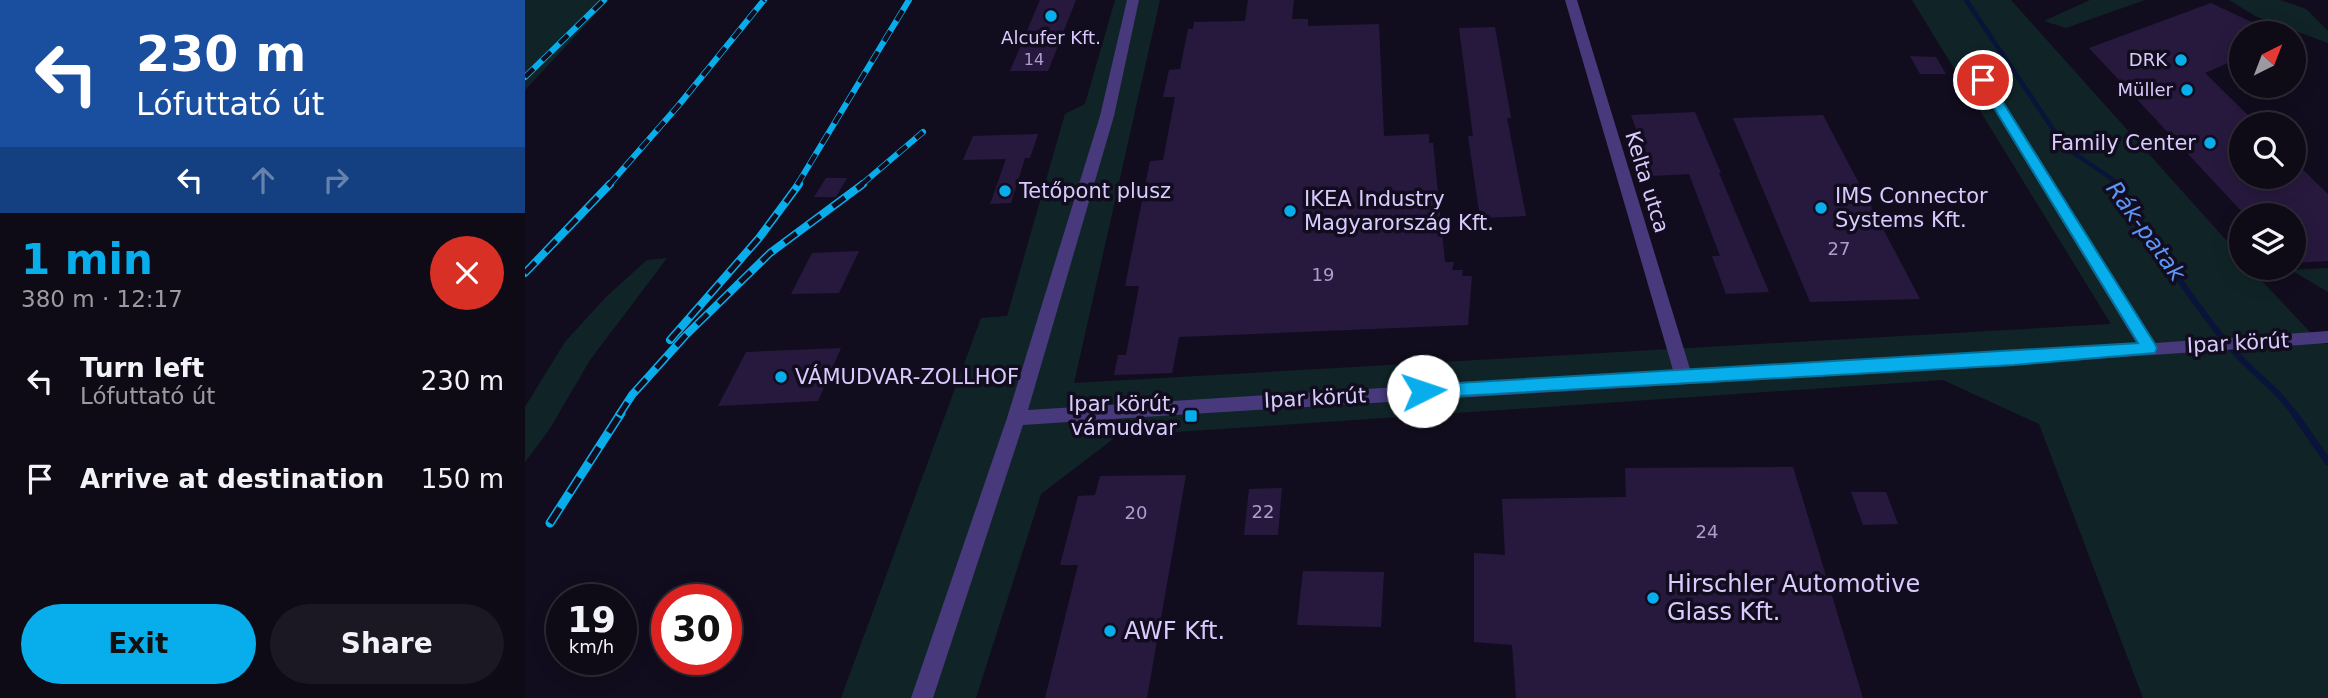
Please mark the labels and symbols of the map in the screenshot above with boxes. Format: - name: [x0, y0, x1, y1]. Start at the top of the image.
- marker: Alcufer Kft.: [1043, 8, 1059, 24]
- north arrow: [2229, 21, 2307, 98]
- place label: Alcufer Kft.: [1001, 27, 1101, 48]
- place label: DRK: [2129, 49, 2168, 70]
- house number: 14: [1024, 50, 1044, 69]
- pin: [1953, 50, 2013, 110]
- marker: DRK: [2173, 52, 2189, 68]
- place label: Müller: [2118, 79, 2174, 100]
- marker: Müller: [2179, 82, 2195, 98]
- street label: Kelta utca: [1620, 128, 1674, 236]
- place label: Family Center: [2051, 131, 2196, 155]
- marker: Family Center: [2202, 135, 2218, 151]
- water label: Rák-patak: [2101, 176, 2192, 287]
- place label: Tetőpont plusz: [1018, 179, 1171, 203]
- marker: Tetőpont plusz: [997, 183, 1013, 199]
- place label: IMS Connector Systems Kft.: [1835, 184, 1988, 232]
- place label: IKEA Industry Magyarország Kft.: [1304, 187, 1494, 235]
- marker: IMS Connector Systems Kft.: [1813, 200, 1829, 216]
- marker: IKEA Industry Magyarország Kft.: [1282, 203, 1298, 219]
- house number: 27: [1828, 238, 1850, 259]
- house number: 19: [1312, 264, 1334, 285]
- street label: Ipar körút: [2186, 328, 2290, 358]
- position arrow: [1386, 354, 1460, 428]
- place label: VÁMUDVAR-ZOLLHOF: [795, 364, 1019, 389]
- marker: VÁMUDVAR-ZOLLHOF: [773, 369, 789, 385]
- street label: Ipar körút: [1263, 383, 1367, 413]
- place label: Ipar körút, vámudvar: [1068, 392, 1177, 440]
- marker: Ipar körút, vámudvar: [1183, 408, 1199, 424]
- house number: 22: [1252, 501, 1274, 522]
- house number: 20: [1125, 502, 1147, 523]
- house number: 24: [1696, 521, 1718, 542]
- place label: Hirschler Automotive Glass Kft.: [1667, 570, 1920, 626]
- speed limit sign: 30: [651, 584, 742, 675]
- marker: Hirschler Automotive Glass Kft.: [1645, 590, 1661, 606]
- place label: AWF Kft.: [1124, 617, 1225, 645]
- marker: AWF Kft.: [1102, 623, 1118, 639]

